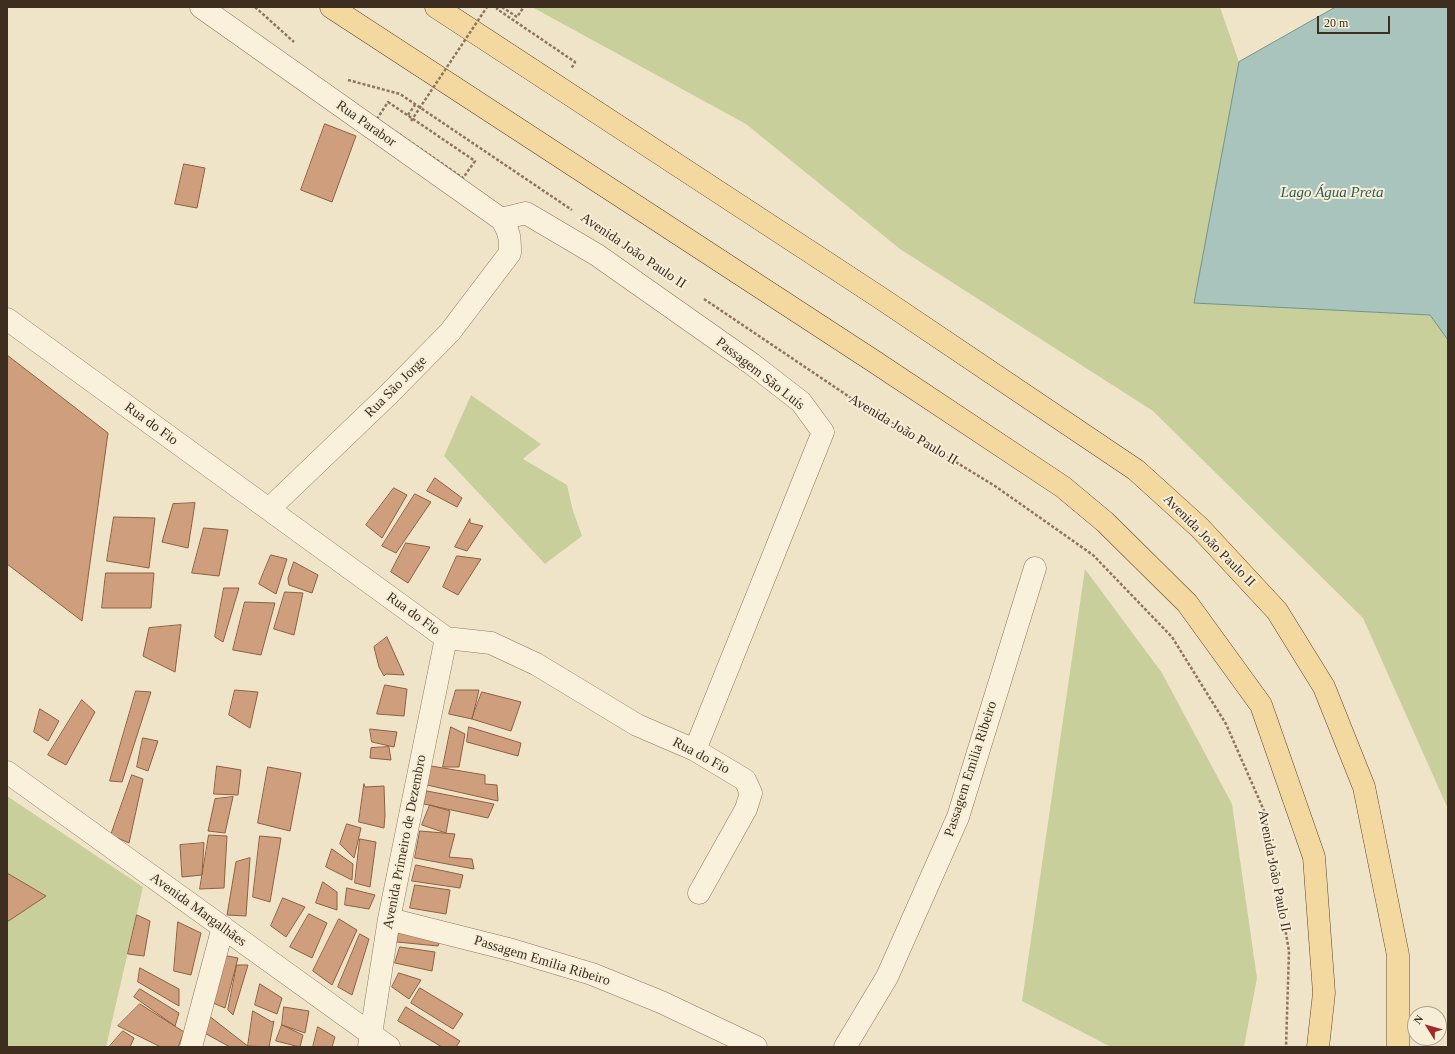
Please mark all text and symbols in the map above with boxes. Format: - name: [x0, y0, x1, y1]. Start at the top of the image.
- scale bar: [1319, 8, 1392, 34]
- text: 20 m: [1324, 16, 1348, 30]
- street label: Rua Parabor: [333, 97, 399, 151]
- water label: Lago Água Preta: [1281, 184, 1383, 202]
- street label: Avenida João Paulo II: [577, 209, 689, 293]
- street label: Passagem São Luís: [712, 334, 808, 414]
- street label: Rua São Jorge: [362, 353, 430, 421]
- street label: Avenida João Paulo II: [846, 391, 960, 469]
- street label: Rua do Fio: [121, 399, 181, 449]
- street label: Avenida João Paulo II: [1159, 491, 1259, 591]
- street label: Rua do Fio: [383, 589, 443, 639]
- street label: Passagem Emilia Ribeiro: [941, 699, 1001, 839]
- street label: Rua do Fio: [670, 734, 732, 778]
- street label: Avenida Primeiro de Dezembro: [380, 753, 430, 931]
- street label: Avenida João Paulo II: [1254, 809, 1294, 933]
- street label: Avenida Margalhães: [147, 869, 249, 951]
- street label: Passagem Emilia Ribeiro: [472, 932, 612, 990]
- north arrow: [1407, 1006, 1447, 1046]
- text: N: [1411, 1013, 1425, 1026]

